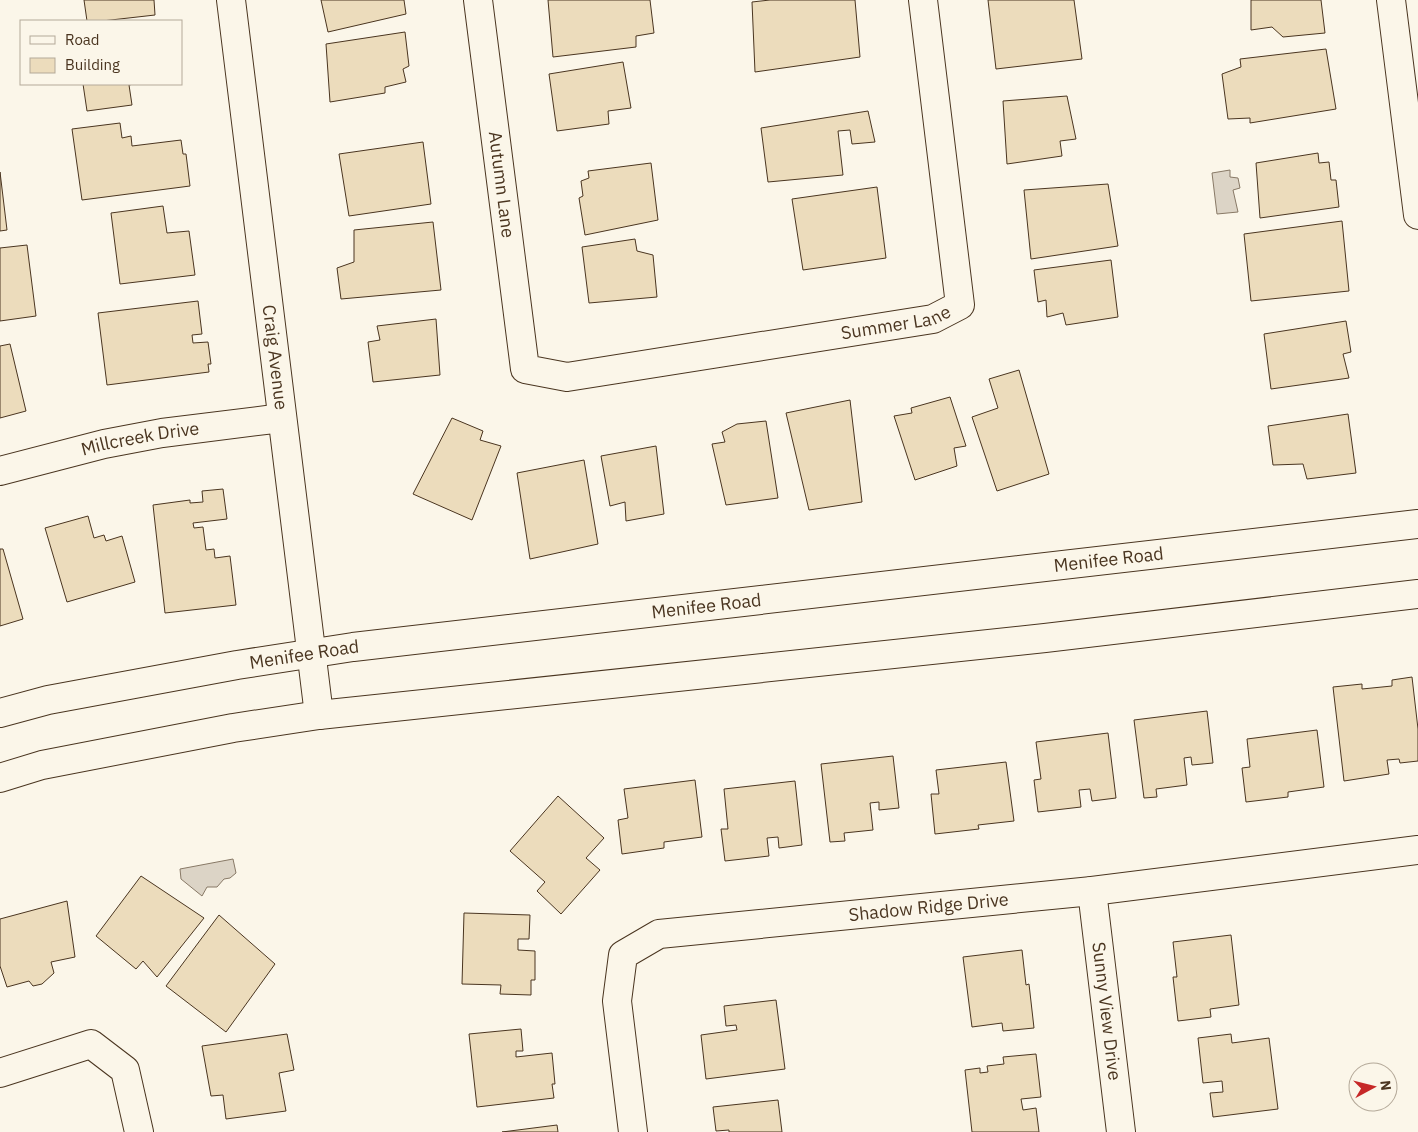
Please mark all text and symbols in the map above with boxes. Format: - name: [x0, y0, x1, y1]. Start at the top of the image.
- legend: [20, 20, 182, 85]
- text: Road: [65, 30, 100, 49]
- text: Building: [65, 55, 120, 74]
- street label: Autumn Lane: [484, 130, 520, 239]
- street label: Summer Lane: [839, 300, 955, 344]
- street label: Craig Avenue: [258, 303, 293, 411]
- street label: Millcreek Drive: [78, 416, 201, 461]
- street label: Menifee Road: [1052, 541, 1165, 577]
- street label: Menifee Road: [650, 588, 762, 623]
- street label: Menifee Road: [248, 634, 360, 674]
- street label: Shadow Ridge Drive: [847, 887, 1010, 926]
- street label: Sunny View Drive: [1087, 940, 1127, 1082]
- north arrow: [1348, 1062, 1398, 1112]
- text: N: [1376, 1079, 1395, 1092]

